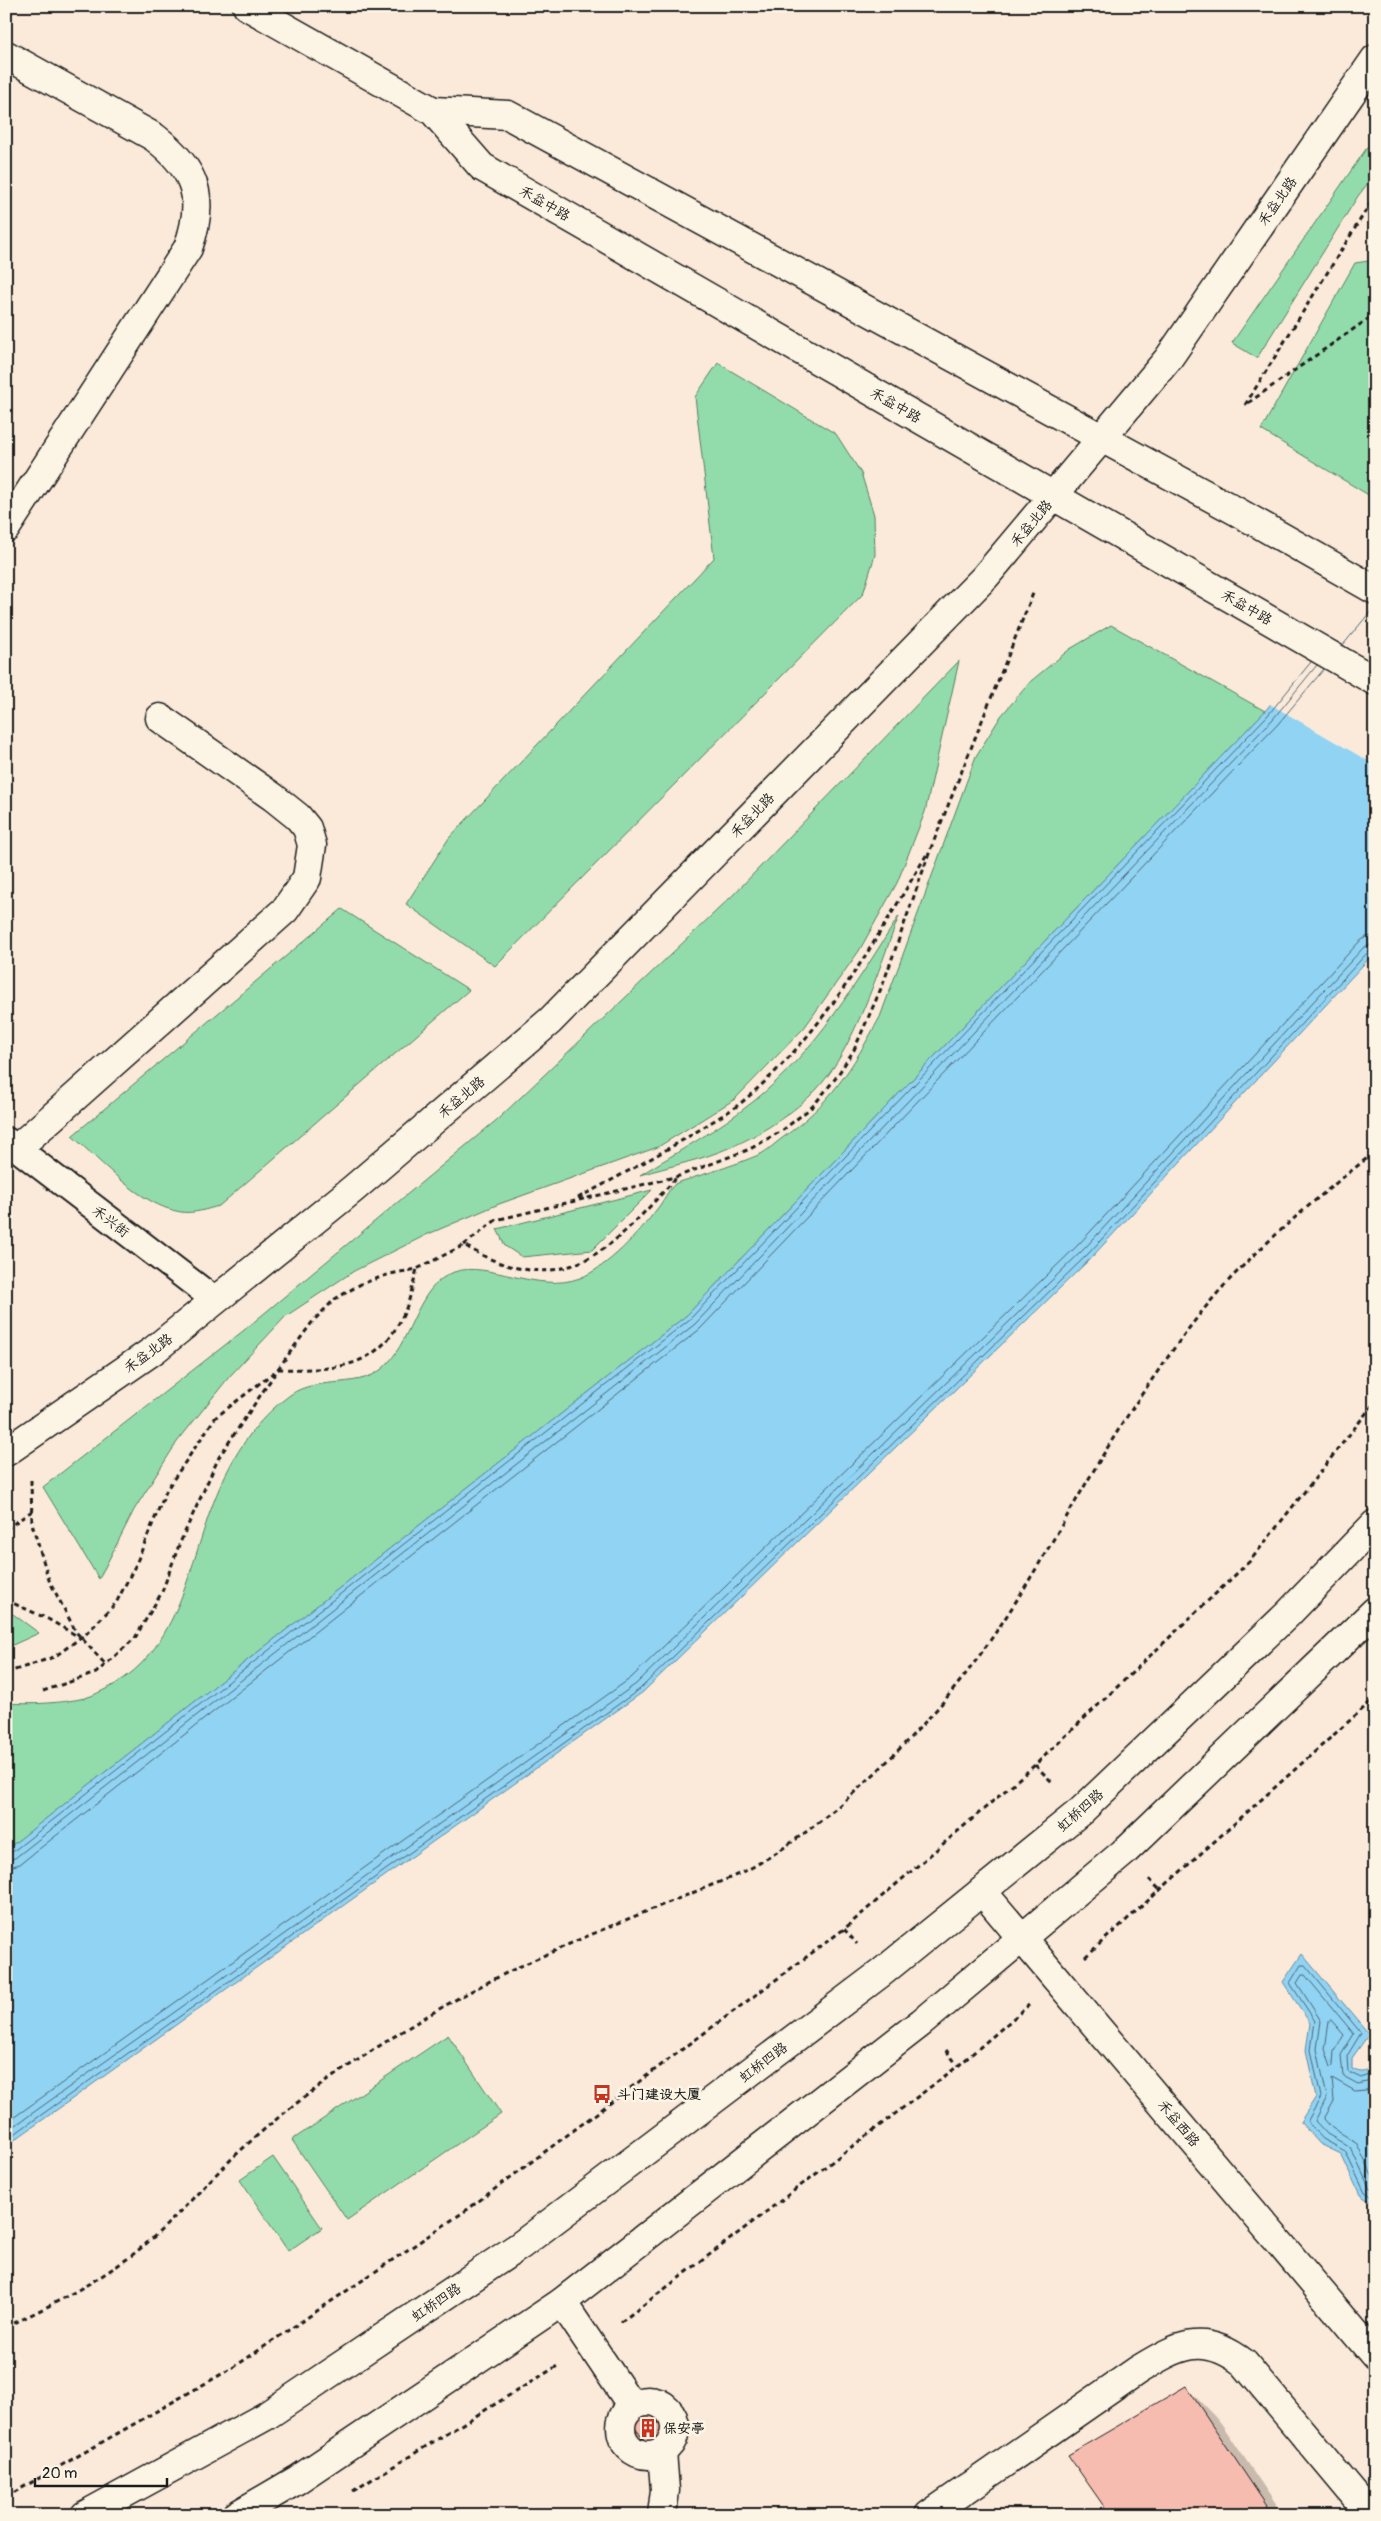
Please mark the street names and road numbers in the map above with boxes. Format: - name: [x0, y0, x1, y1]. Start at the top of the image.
- street label: 禾益北路: [1254, 173, 1300, 229]
- street label: 禾益中路: [516, 182, 573, 225]
- street label: 禾益中路: [867, 384, 924, 427]
- street label: 禾益北路: [1007, 496, 1056, 550]
- street label: 禾益中路: [1218, 586, 1275, 629]
- street label: 禾益北路: [727, 789, 778, 841]
- street label: 禾益北路: [434, 1073, 488, 1122]
- street label: 禾兴街: [89, 1202, 132, 1241]
- street label: 禾益北路: [121, 1330, 176, 1377]
- street label: 虹桥四路: [1054, 1786, 1107, 1835]
- street label: 虹桥四路: [736, 2039, 791, 2086]
- street label: 禾益西路: [1154, 2096, 1203, 2150]
- street label: 虹桥四路: [408, 2280, 464, 2325]

